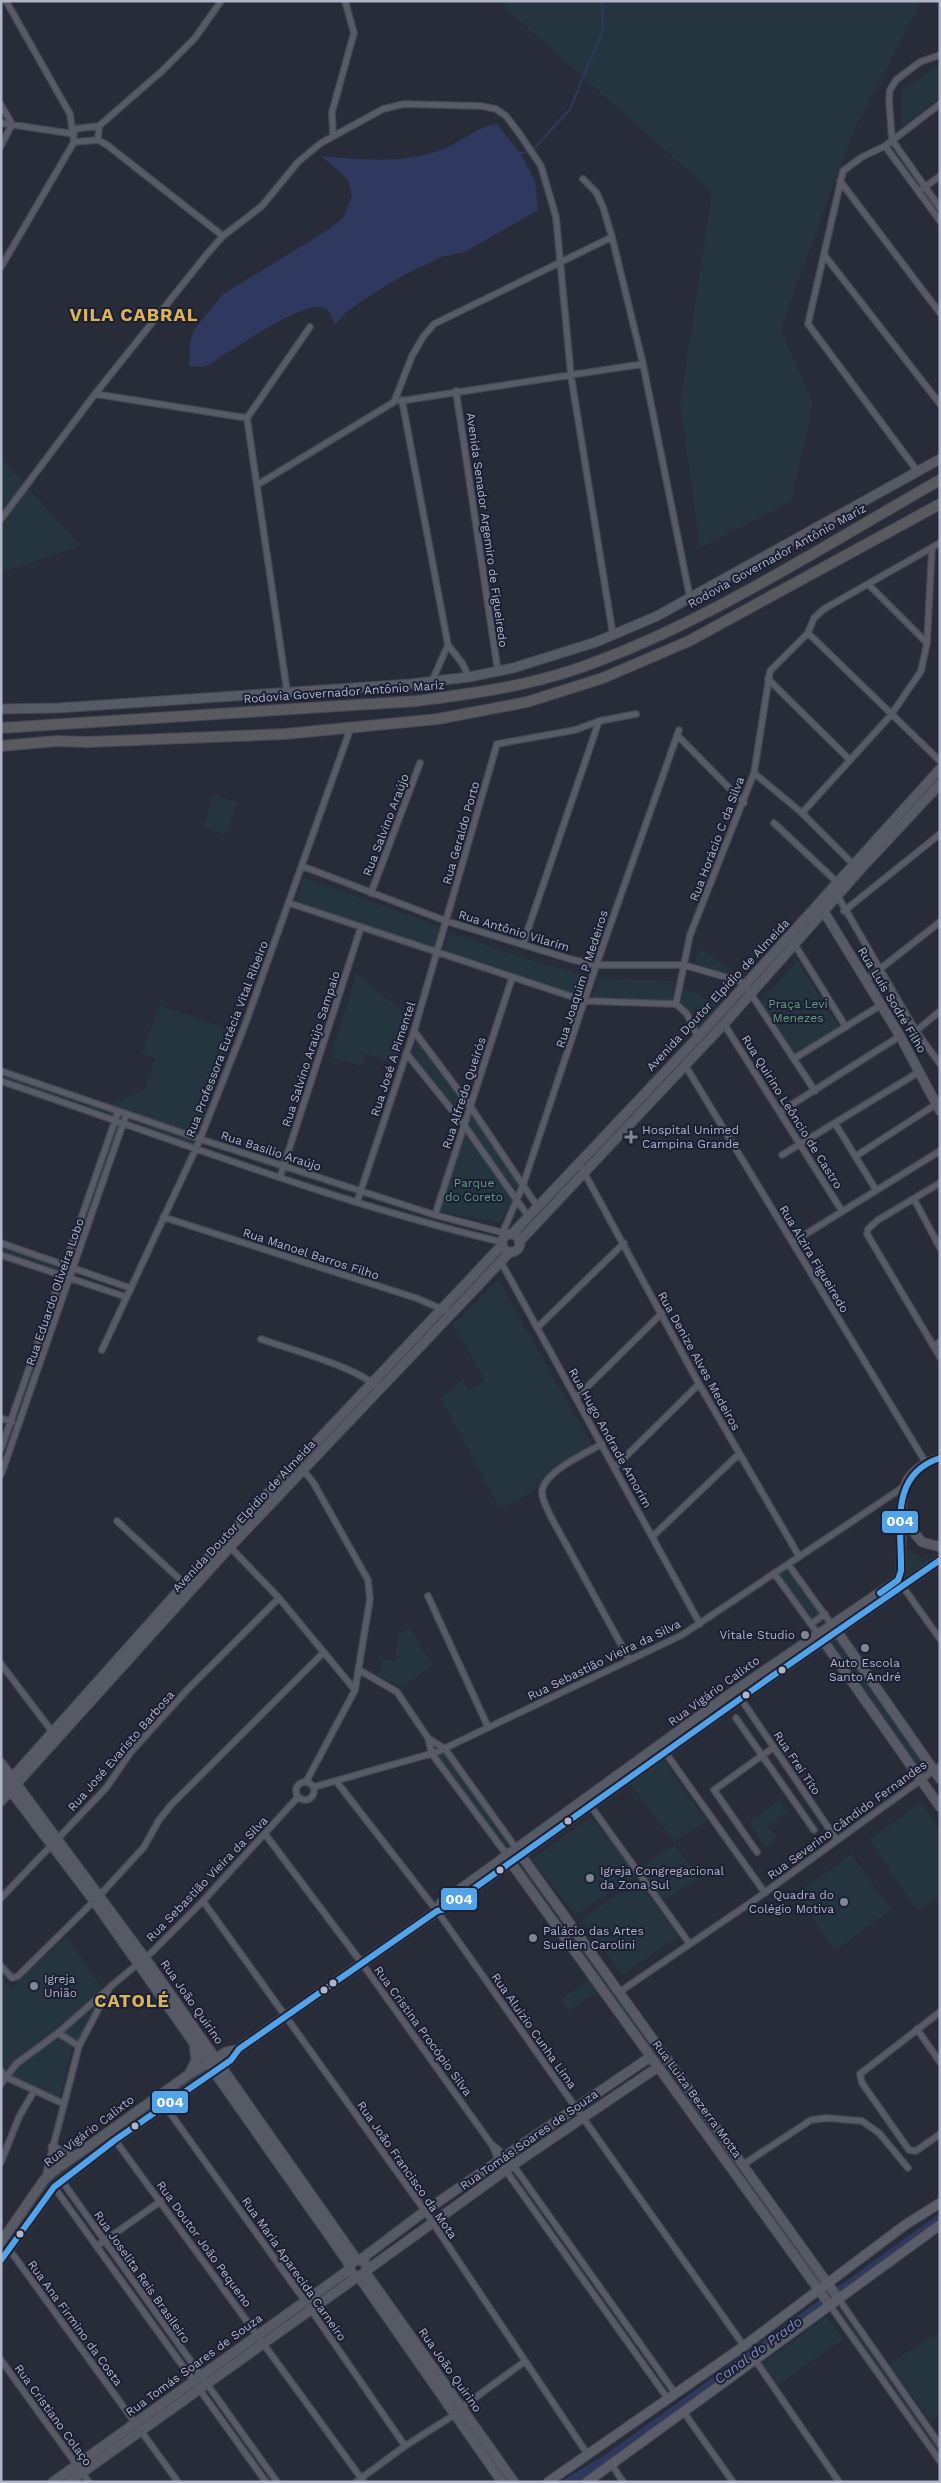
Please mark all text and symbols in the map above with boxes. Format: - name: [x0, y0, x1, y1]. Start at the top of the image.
- district label: VILA CABRAL: [70, 304, 198, 325]
- street label: Avenida Senador Argemiro de Figueiredo: [464, 412, 510, 648]
- street label: Rodovia Governador Antônio Mariz: [685, 501, 869, 611]
- street label: Rodovia Governador Antônio Mariz: [243, 678, 445, 706]
- street label: Rua Salvino Araújo: [360, 772, 412, 878]
- street label: Rua Horácio C da Silva: [687, 775, 747, 903]
- street label: Rua Geraldo Porto: [440, 780, 482, 886]
- street label: Rua Antônio Vilarim: [457, 907, 571, 955]
- street label: Rua Joaquim P Medeiros: [553, 908, 611, 1050]
- street label: Avenida Doutor Elpídio de Almeida: [644, 916, 793, 1074]
- street label: Rua Professora Eutécia Vital Ribeiro: [183, 939, 271, 1139]
- street label: Rua Luís Sodré Filho: [855, 945, 929, 1055]
- street label: Rua Salvino Araújo Sampaio: [279, 969, 343, 1129]
- park label: Praça Levi Menezes: [768, 997, 828, 1025]
- street label: Rua José A Pimentel: [368, 1000, 418, 1118]
- street label: Rua Quirino Leôncio de Castro: [739, 1032, 845, 1192]
- street label: Rua Alfredo Queirós: [439, 1035, 489, 1151]
- place label: Hospital Unimed Campina Grande: [642, 1123, 739, 1151]
- street label: Rua Basílio Araújo: [219, 1128, 323, 1174]
- marker: Hospital Unimed Campina Grande: [624, 1130, 638, 1144]
- park label: Parque do Coreto: [445, 1176, 503, 1204]
- street label: Rua Alzira Figueiredo: [776, 1203, 852, 1315]
- street label: Rua Eduardo Oliveira Lobo: [23, 1216, 87, 1368]
- street label: Rua Manoel Barros Filho: [241, 1225, 381, 1283]
- street label: Rua Denize Alves Medeiros: [655, 1289, 743, 1433]
- street label: Rua Hugo Andrade Amorim: [566, 1366, 654, 1510]
- street label: Avenida Doutor Elpídio de Almeida: [170, 1437, 319, 1595]
- line badge: 004: [881, 1510, 919, 1534]
- text: 004: [886, 1513, 914, 1529]
- street label: Rua Sebastião Vieira da Silva: [525, 1617, 683, 1703]
- place label: Vitale Studio: [719, 1628, 795, 1642]
- marker: Vitale Studio: [799, 1629, 811, 1641]
- marker: Auto Escola Santo André: [859, 1642, 871, 1654]
- street label: Rua Vigário Calixto: [666, 1653, 762, 1729]
- place label: Auto Escola Santo André: [829, 1656, 901, 1684]
- unlabelled marker: [777, 1665, 787, 1675]
- street label: Rua José Evaristo Barbosa: [65, 1688, 177, 1814]
- unlabelled marker: [741, 1690, 751, 1700]
- street label: Rua Frei Tito: [771, 1729, 823, 1797]
- street label: Rua Severino Cândido Fernandes: [765, 1758, 929, 1882]
- street label: Rua Sebastião Vieira da Silva: [143, 1813, 271, 1945]
- unlabelled marker: [563, 1816, 573, 1826]
- place label: Igreja Congregacional da Zona Sul: [600, 1864, 725, 1892]
- unlabelled marker: [495, 1865, 505, 1875]
- marker: Igreja Congregacional da Zona Sul: [584, 1872, 596, 1884]
- line badge: 004: [440, 1887, 478, 1911]
- place label: Quadra do Colégio Motiva: [749, 1888, 834, 1916]
- text: 004: [445, 1891, 473, 1907]
- marker: Quadra do Colégio Motiva: [838, 1896, 850, 1908]
- place label: Palácio das Artes Suellen Carolini: [543, 1924, 644, 1952]
- marker: Palácio das Artes Suellen Carolini: [527, 1932, 539, 1944]
- street label: Rua João Quirino: [158, 1957, 226, 2047]
- street label: Rua Cristina Procópio Silva: [371, 1963, 475, 2099]
- street label: Rua Aluízio Cunha Lima: [489, 1970, 579, 2092]
- place label: Igreja União: [44, 1972, 77, 2000]
- unlabelled marker: [328, 1978, 338, 1988]
- marker: Igreja União: [28, 1980, 40, 1992]
- unlabelled marker: [319, 1985, 329, 1995]
- district label: CATOLÉ: [94, 1990, 170, 2011]
- street label: Rua Luiza Bezerra Motta: [650, 2037, 745, 2161]
- street label: Rua Tomás Soares de Souza: [457, 2087, 601, 2193]
- line badge: 004: [151, 2090, 189, 2114]
- street label: Rua Vigário Calixto: [41, 2092, 137, 2170]
- text: 004: [156, 2094, 184, 2110]
- street label: Rua João Francisco da Mota: [354, 2098, 460, 2242]
- unlabelled marker: [130, 2121, 140, 2131]
- street label: Rua Doutor João Pequeno: [154, 2178, 254, 2310]
- street label: Rua Maria Aparecida Carneiro: [239, 2194, 349, 2344]
- street label: Rua Joselita Reis Brasileiro: [91, 2208, 193, 2346]
- unlabelled marker: [15, 2229, 25, 2239]
- street label: Rua Ana Firmino da Costa: [25, 2257, 125, 2389]
- street label: Rua Tomás Soares de Souza: [123, 2311, 265, 2419]
- water label: Canal do Prado: [711, 2313, 805, 2387]
- street label: Rua João Quirino: [416, 2325, 484, 2415]
- street label: Rua Cristiano Colaço: [11, 2362, 95, 2468]

